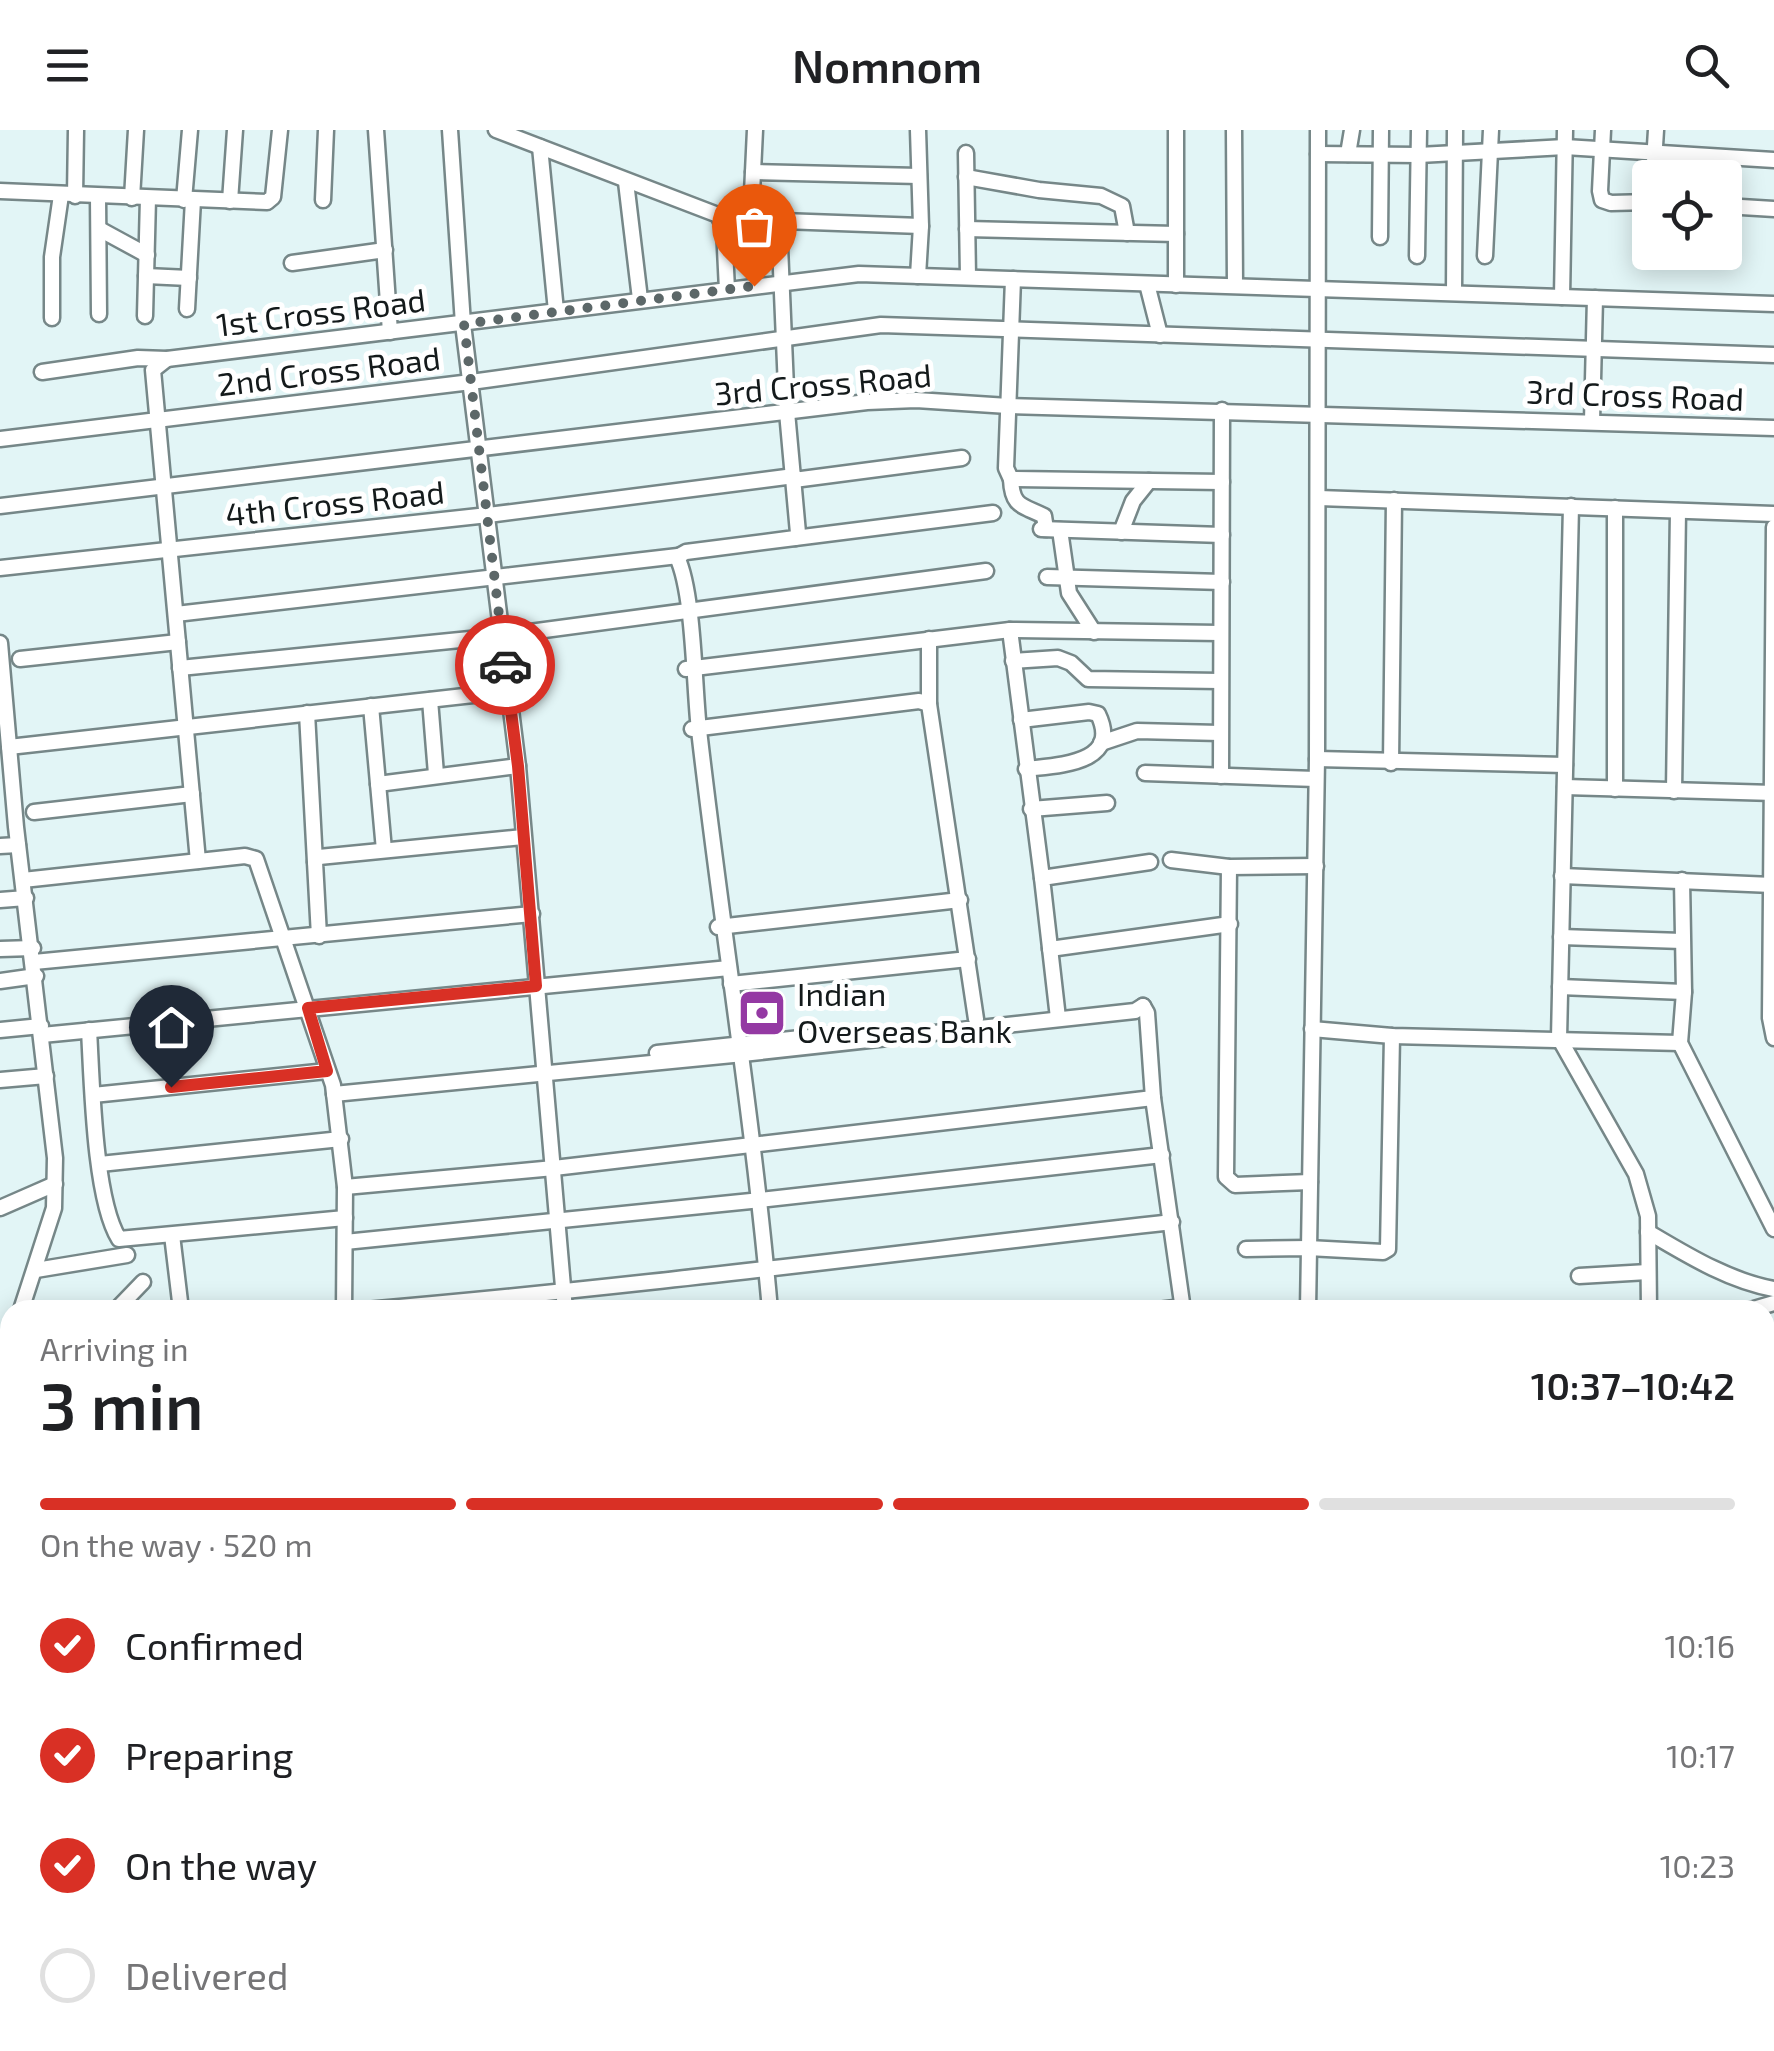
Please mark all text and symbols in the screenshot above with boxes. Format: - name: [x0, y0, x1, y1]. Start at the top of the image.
- icon: menu: [40, 38, 95, 93]
- text: Nomnom: [792, 38, 982, 92]
- icon: search: [1679, 38, 1734, 93]
- map controls: [1632, 160, 1742, 270]
- button: locate: [1632, 160, 1742, 270]
- pin: [712, 184, 797, 287]
- icon: bag: [727, 199, 782, 254]
- street label: 1st Cross Road: [214, 279, 428, 343]
- street label: 2nd Cross Road: [215, 337, 442, 403]
- street label: 3rd Cross Road: [713, 355, 933, 411]
- street label: 3rd Cross Road: [1525, 371, 1745, 417]
- street label: 4th Cross Road: [224, 472, 446, 532]
- courier: [455, 615, 555, 715]
- icon: car: [478, 638, 533, 693]
- place label: Indian Overseas Bank: [797, 974, 1012, 1049]
- pin: [129, 985, 214, 1088]
- bank icon: Indian Overseas Bank: [736, 987, 788, 1039]
- icon: home: [144, 1000, 199, 1055]
- text: Arriving in: [40, 1329, 189, 1367]
- text: 10:37–10:42: [1531, 1362, 1735, 1408]
- text: 3 min: [40, 1365, 204, 1443]
- text: On the way · 520 m: [40, 1525, 312, 1563]
- icon: check: [40, 1618, 95, 1673]
- text: Confirmed: [125, 1622, 304, 1668]
- text: 10:16: [1664, 1626, 1735, 1664]
- icon: check: [40, 1728, 95, 1783]
- text: Preparing: [125, 1732, 293, 1778]
- text: 10:17: [1666, 1736, 1735, 1774]
- icon: check: [40, 1838, 95, 1893]
- text: On the way: [125, 1842, 317, 1888]
- text: 10:23: [1660, 1846, 1735, 1884]
- text: Delivered: [125, 1952, 289, 1998]

